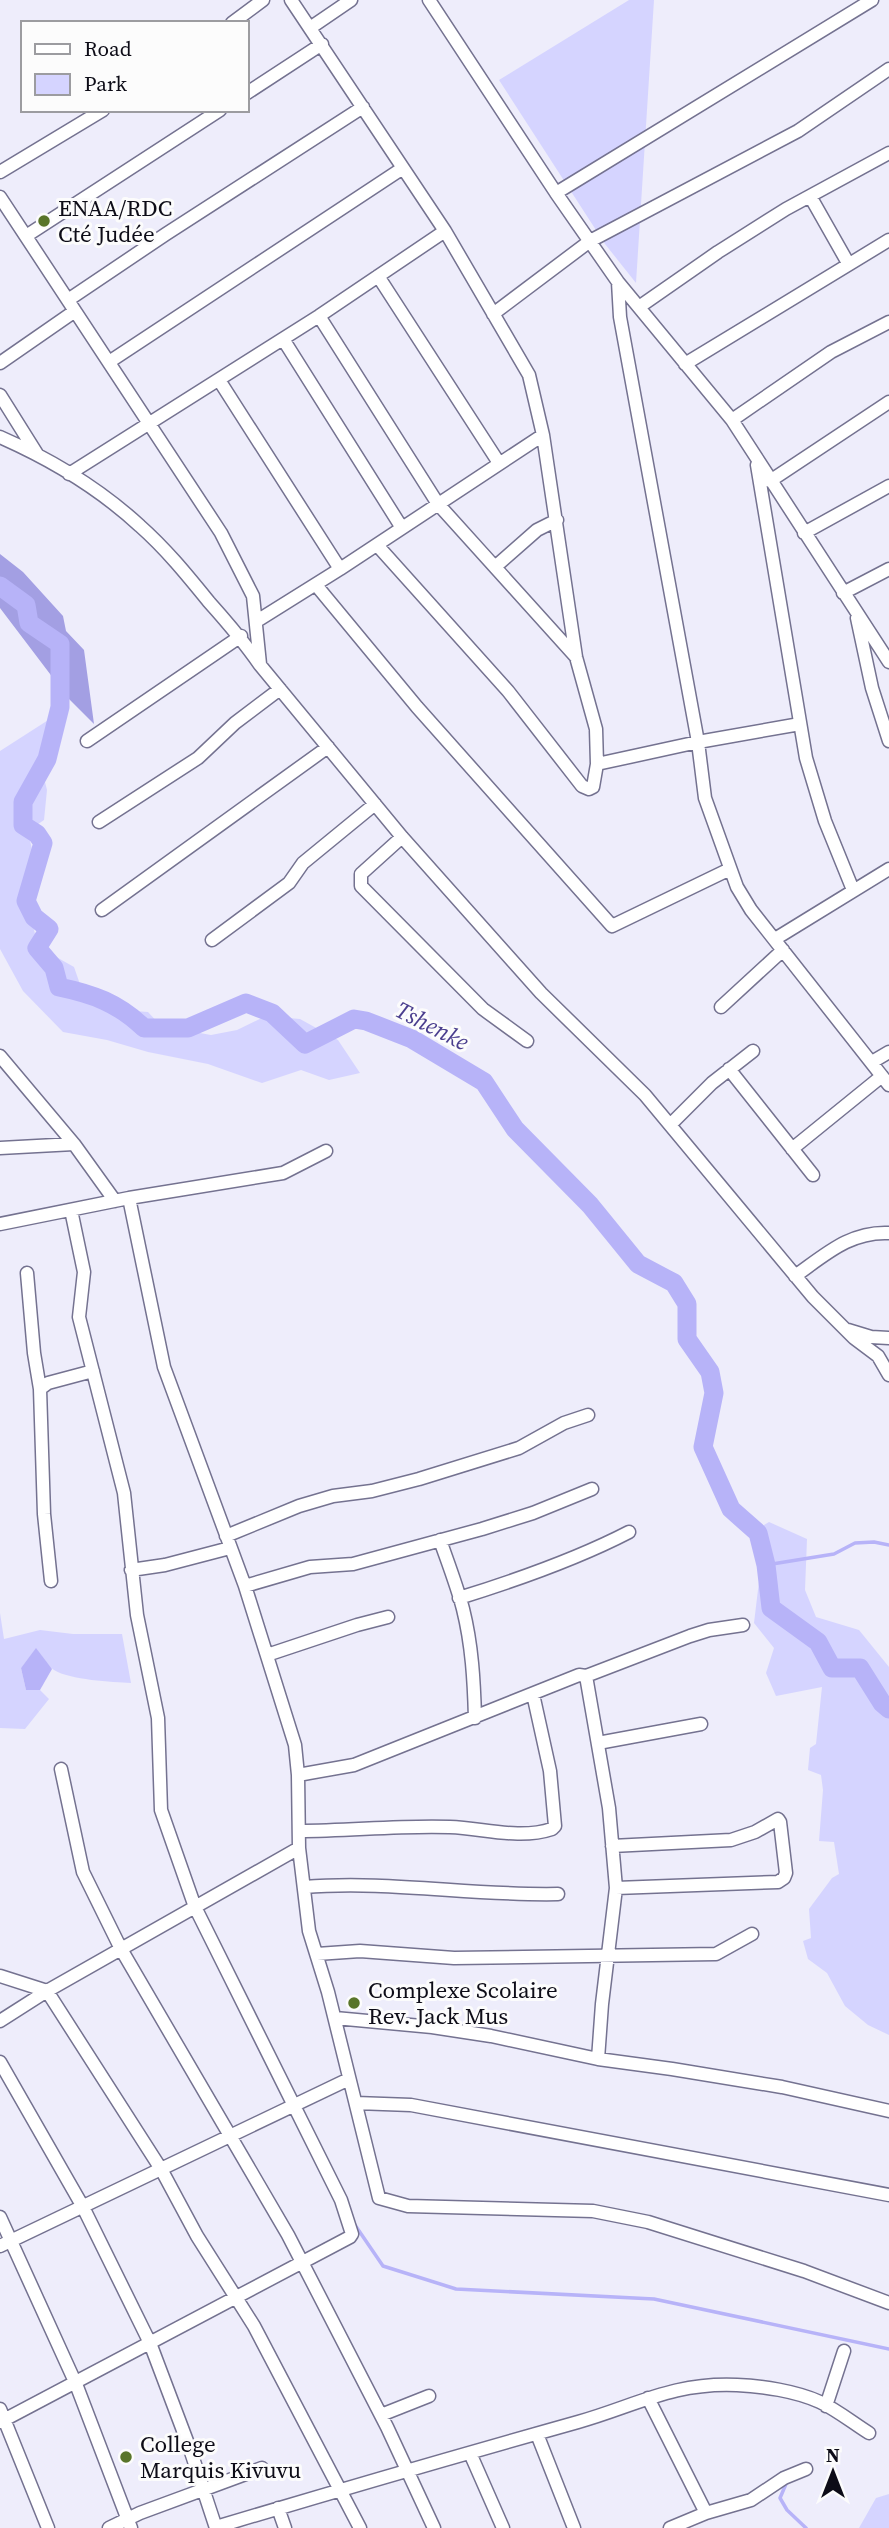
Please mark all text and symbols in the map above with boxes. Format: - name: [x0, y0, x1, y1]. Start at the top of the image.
- legend: [21, 21, 248, 112]
- text: Road: [84, 34, 132, 63]
- text: Park: [84, 69, 128, 98]
- place label: ENAA/RDC Cté Judée: [58, 192, 172, 250]
- marker: ENAA/RDC Cté Judée: [36, 213, 52, 229]
- water label: Tshenke: [390, 993, 475, 1058]
- place label: Complexe Scolaire Rev. Jack Mus: [368, 1974, 558, 2032]
- marker: Complexe Scolaire Rev. Jack Mus: [346, 1995, 362, 2011]
- place label: College Marquis Kivuvu: [140, 2428, 301, 2486]
- north arrow: [798, 2437, 868, 2507]
- text: N: [826, 2442, 840, 2468]
- marker: College Marquis Kivuvu: [118, 2449, 134, 2465]

